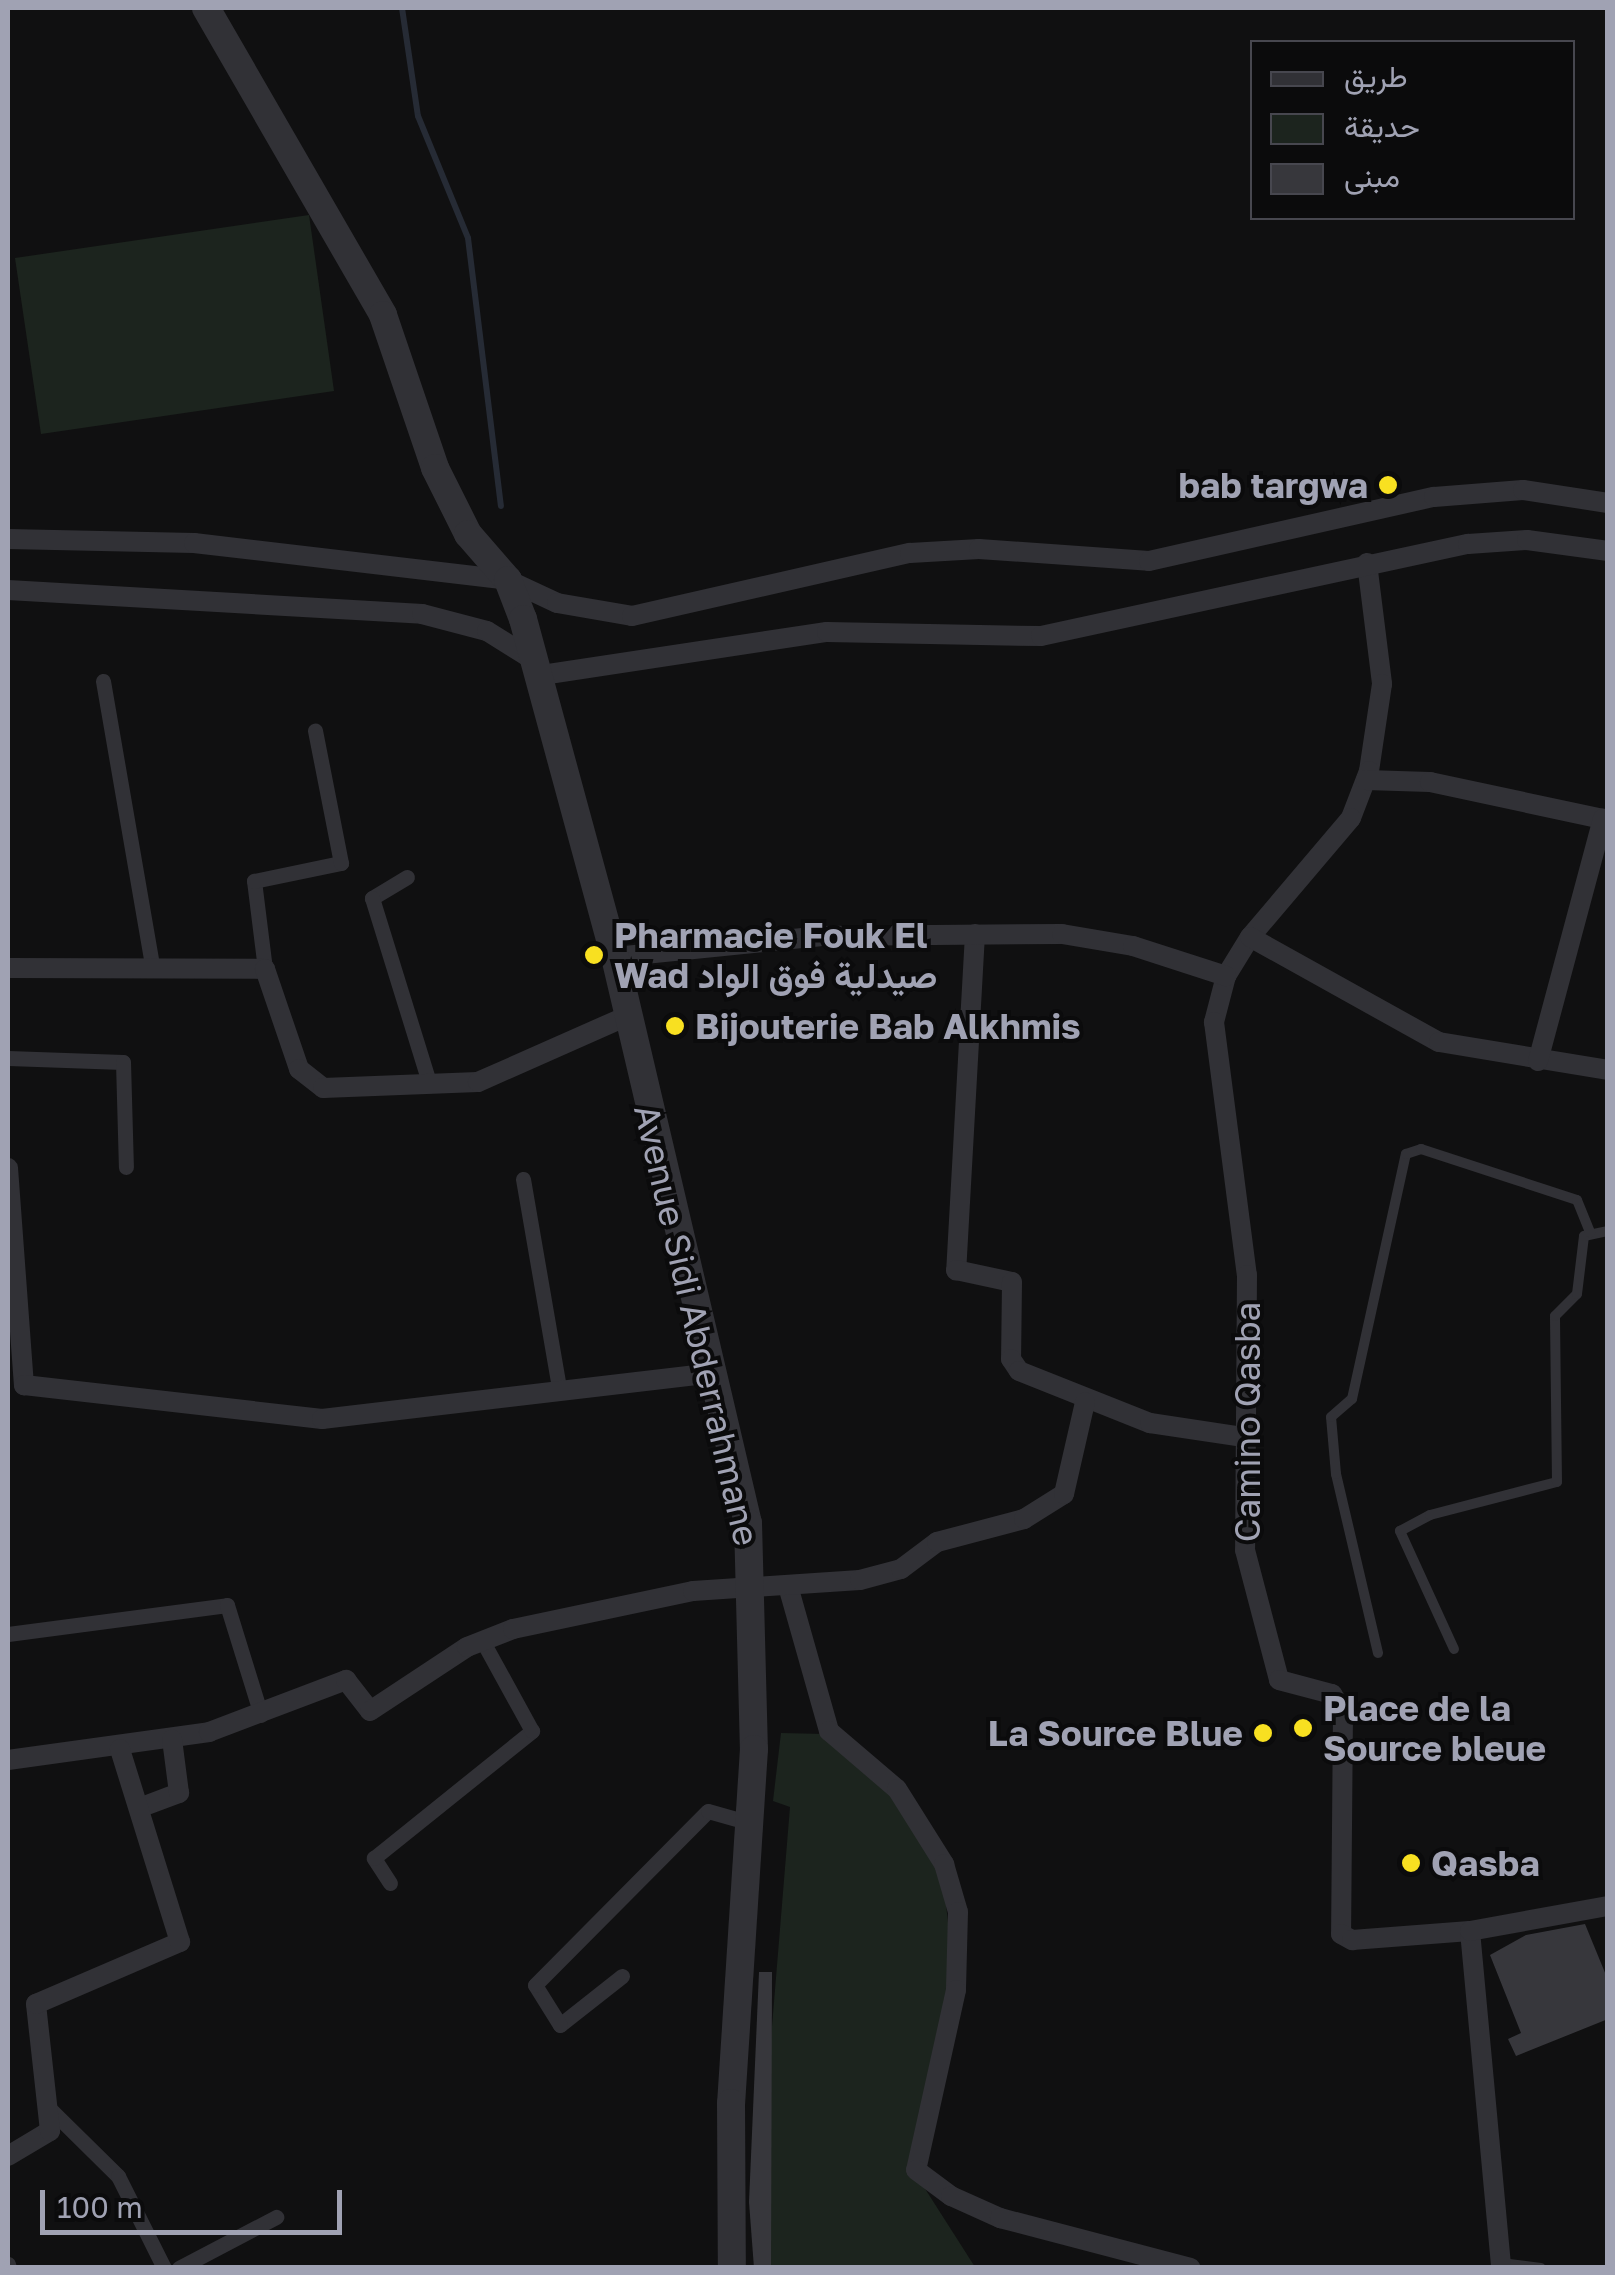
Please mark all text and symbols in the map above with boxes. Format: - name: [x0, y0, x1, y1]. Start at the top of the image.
- legend: [1250, 40, 1575, 220]
- text: طريق: [1344, 58, 1408, 94]
- text: حديقة: [1344, 108, 1420, 144]
- text: مبنى: [1344, 158, 1400, 194]
- place label: bab targwa: [1178, 464, 1368, 506]
- marker: bab targwa: [1377, 474, 1399, 496]
- place label: Pharmacie Fouk El Wad صيدلية فوق الواد: [614, 914, 937, 996]
- marker: Pharmacie Fouk El Wad صيدلية فوق الواد: [583, 944, 605, 966]
- place label: Bijouterie Bab Alkhmis: [695, 1005, 1081, 1047]
- marker: Bijouterie Bab Alkhmis: [664, 1015, 686, 1037]
- street label: Avenue Sidi Abderrahmane: [626, 1100, 768, 1550]
- street label: Camino Qasba: [1226, 1302, 1268, 1542]
- place label: Place de la Source bleue: [1323, 1687, 1546, 1769]
- place label: La Source Blue: [988, 1712, 1243, 1754]
- marker: Place de la Source bleue: [1292, 1717, 1314, 1739]
- marker: La Source Blue: [1252, 1722, 1274, 1744]
- place label: Qasba: [1431, 1842, 1540, 1884]
- marker: Qasba: [1400, 1852, 1422, 1874]
- scale bar: [45, 2170, 348, 2232]
- text: 100 m: [57, 2189, 143, 2225]

